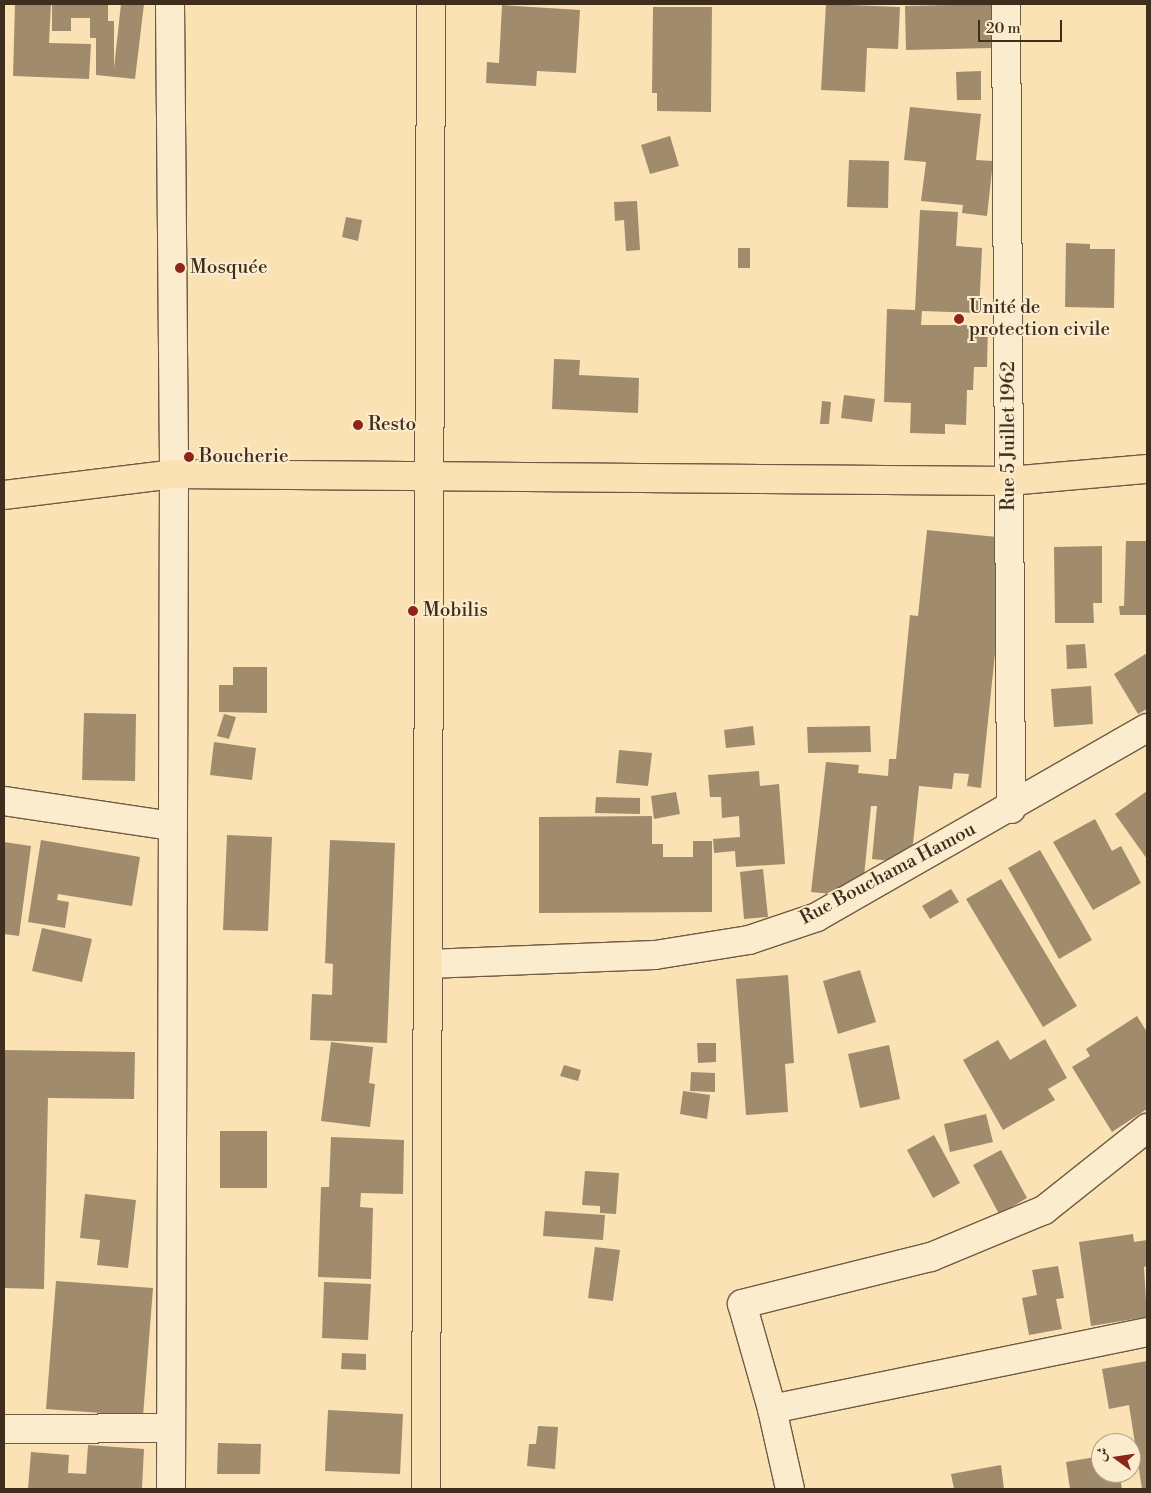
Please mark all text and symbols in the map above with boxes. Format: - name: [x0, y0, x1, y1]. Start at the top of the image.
- scale bar: [981, 10, 1065, 42]
- text: 20 m: [986, 19, 1021, 38]
- place label: Mosquée: [190, 257, 268, 279]
- marker: Mosquée: [174, 262, 186, 274]
- place label: Unité de protection civile: [969, 297, 1110, 341]
- marker: Unité de protection civile: [953, 313, 965, 325]
- street label: Rue 5 Juillet 1962: [998, 361, 1020, 511]
- place label: Resto: [368, 414, 416, 436]
- marker: Resto: [352, 419, 364, 431]
- place label: Boucherie: [199, 446, 289, 468]
- marker: Boucherie: [183, 451, 195, 463]
- place label: Mobilis: [423, 600, 488, 622]
- marker: Mobilis: [407, 605, 419, 617]
- street label: Rue Bouchama Hamou: [796, 818, 980, 930]
- north arrow: [1091, 1433, 1141, 1483]
- text: ش: [1092, 1446, 1113, 1464]

